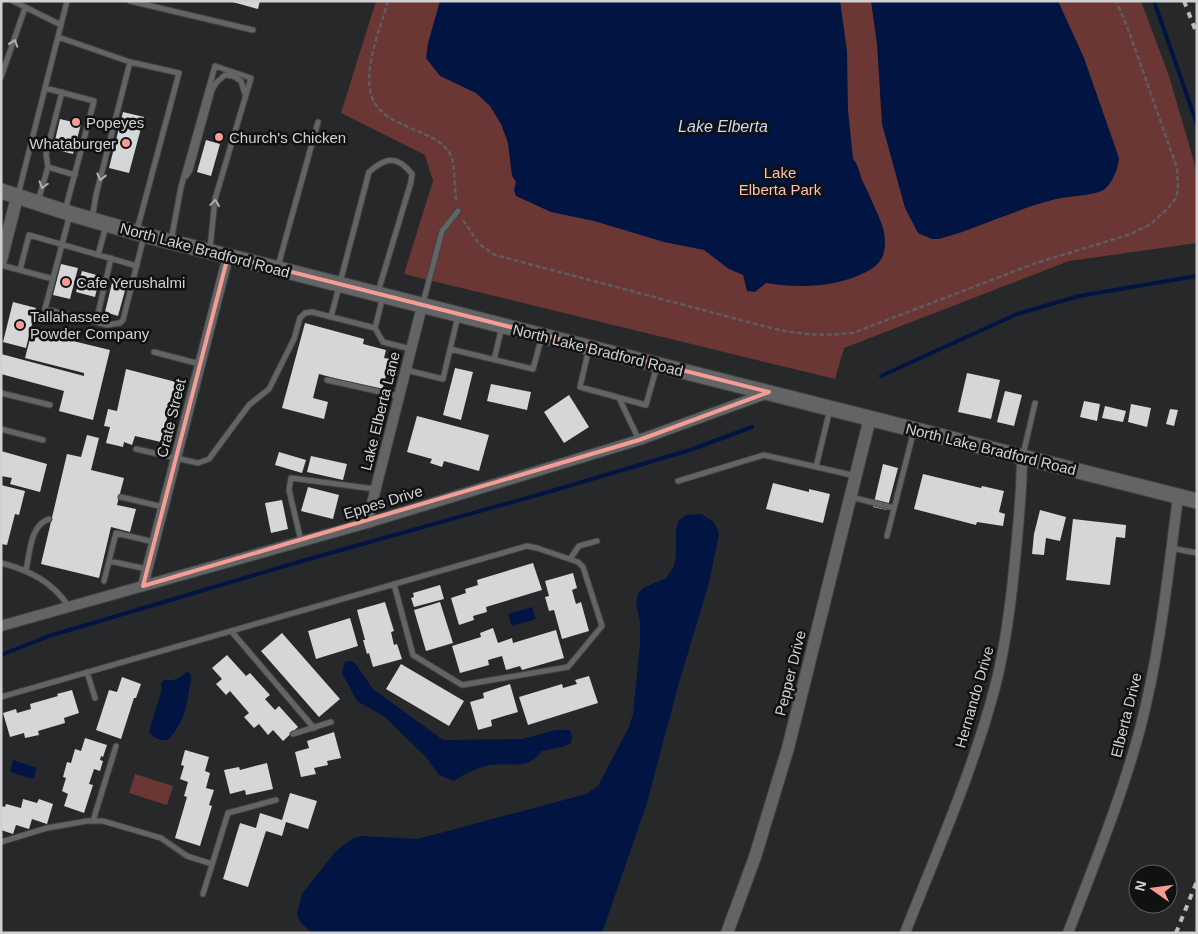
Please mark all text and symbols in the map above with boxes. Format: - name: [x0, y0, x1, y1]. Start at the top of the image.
- one-way arrow: [8, 39, 18, 47]
- place label: Popeyes: [86, 114, 144, 131]
- marker: Popeyes: [70, 116, 82, 128]
- water label: Lake Elberta: [678, 118, 768, 135]
- place label: Church's Chicken: [229, 129, 346, 146]
- marker: Church's Chicken: [213, 131, 225, 143]
- place label: Whataburger: [29, 135, 116, 152]
- marker: Whataburger: [120, 137, 132, 149]
- park label: Lake Elberta Park: [739, 164, 822, 198]
- one-way arrow: [96, 172, 107, 181]
- one-way arrow: [38, 181, 48, 189]
- one-way arrow: [209, 199, 220, 207]
- street label: North Lake Bradford Road: [118, 219, 292, 281]
- place label: Cafe Yerushalmi: [76, 274, 185, 291]
- marker: Cafe Yerushalmi: [60, 276, 72, 288]
- place label: Tallahassee Powder Company: [30, 308, 150, 342]
- marker: Tallahassee Powder Company: [14, 319, 26, 331]
- street label: North Lake Bradford Road: [511, 321, 685, 379]
- street label: Lake Elberta Lane: [357, 350, 403, 472]
- street label: Crate Street: [153, 376, 189, 459]
- street label: North Lake Bradford Road: [904, 420, 1078, 478]
- street label: Eppes Drive: [341, 482, 425, 522]
- street label: Pepper Drive: [771, 628, 809, 718]
- street label: Hernando Drive: [951, 644, 997, 750]
- street label: Elberta Drive: [1107, 671, 1145, 759]
- north arrow: [1128, 864, 1178, 914]
- text: N: [1131, 879, 1149, 893]

